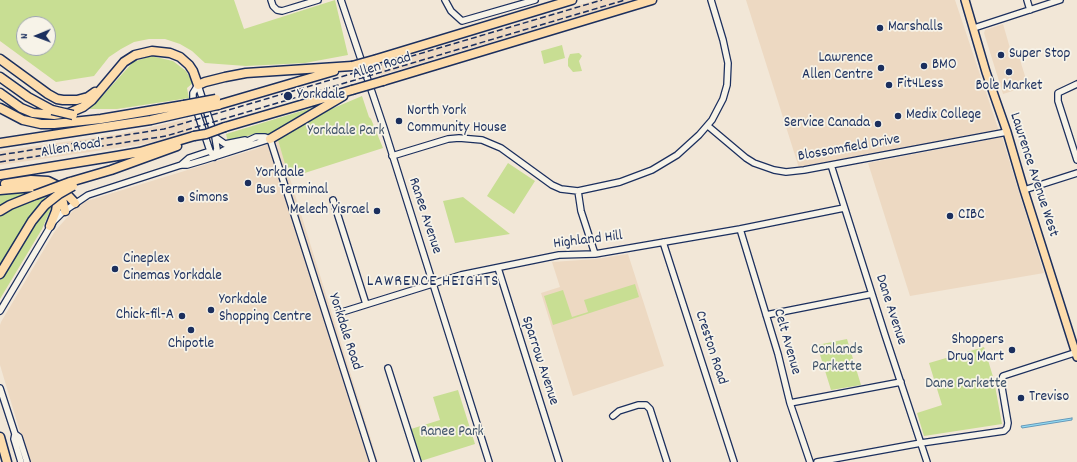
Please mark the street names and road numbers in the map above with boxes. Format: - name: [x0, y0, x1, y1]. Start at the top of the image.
- street label: Allen Road: [351, 50, 413, 84]
- street label: Lawrence Avenue West: [1004, 111, 1062, 239]
- street label: Blossomfield Drive: [797, 131, 901, 167]
- street label: Allen Road: [40, 135, 102, 163]
- street label: Ranee Avenue: [403, 176, 445, 256]
- street label: Highland Hill: [552, 228, 624, 254]
- street label: Dane Avenue: [870, 273, 910, 347]
- street label: Yorkdale Road: [323, 291, 365, 373]
- street label: Celt Avenue: [768, 307, 804, 377]
- street label: Creston Road: [690, 309, 730, 387]
- street label: Sparrow Avenue: [516, 314, 562, 408]

